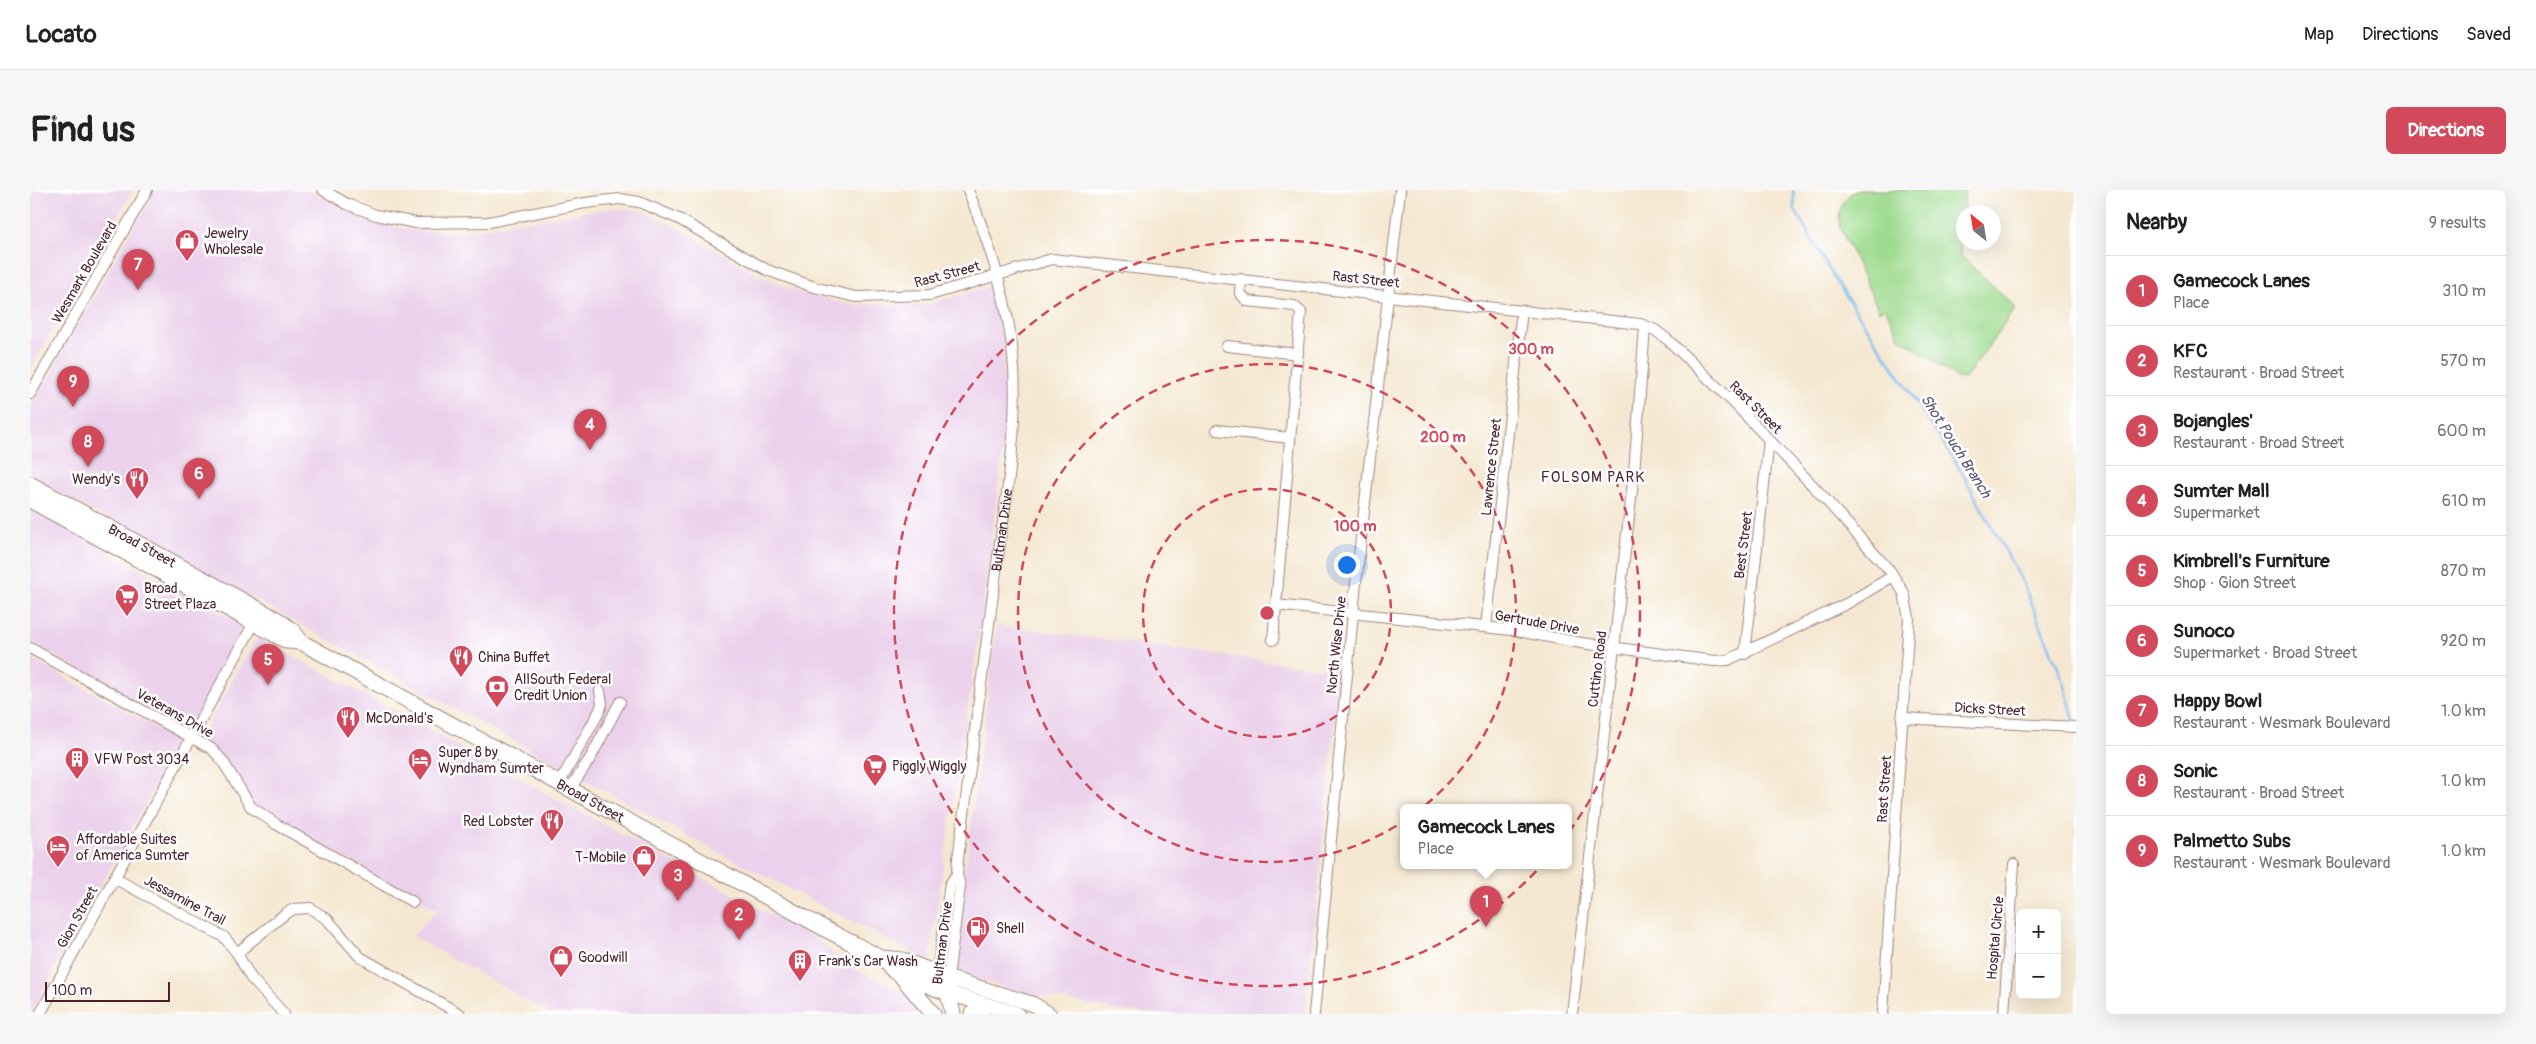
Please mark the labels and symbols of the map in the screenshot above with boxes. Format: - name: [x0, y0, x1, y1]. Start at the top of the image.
- north arrow: [1956, 205, 2001, 250]
- street label: Wesmark Boulevard: [48, 218, 121, 326]
- place label: Jewelry Wholesale: [204, 225, 263, 258]
- shop icon: Jewelry Wholesale: [174, 228, 200, 262]
- pin: 7: [122, 249, 154, 290]
- street label: Rast Street: [912, 257, 982, 291]
- street label: Rast Street: [1331, 268, 1401, 292]
- text: 300 m: [1508, 340, 1554, 359]
- pin: 9: [57, 366, 89, 407]
- street label: Rast Street: [1726, 377, 1786, 437]
- water label: Shot Pouch Branch: [1916, 391, 1996, 502]
- pin: 4: [574, 409, 606, 450]
- street label: Lawrence Street: [1478, 417, 1505, 517]
- pin: 8: [72, 426, 104, 467]
- text: 200 m: [1420, 428, 1466, 447]
- pin: 6: [183, 458, 215, 499]
- restaurant icon: Wendy's: [124, 466, 150, 500]
- district label: FOLSOM PARK: [1541, 468, 1645, 487]
- place label: Wendy's: [72, 471, 121, 488]
- street label: Bultman Drive: [988, 488, 1016, 573]
- street label: Best Street: [1731, 510, 1756, 580]
- text: 100 m: [1334, 517, 1376, 536]
- street label: Broad Street: [105, 521, 179, 572]
- your location: [1334, 552, 1360, 578]
- place label: Broad Street Plaza: [144, 580, 216, 613]
- supermarket icon: Broad Street Plaza: [114, 583, 140, 617]
- street label: North Wise Drive: [1323, 595, 1350, 695]
- centre of rings: [1258, 604, 1276, 622]
- street label: Gertrude Drive: [1493, 607, 1581, 638]
- street label: Cuttino Road: [1584, 630, 1611, 708]
- pin: 5: [252, 644, 284, 685]
- restaurant icon: China Buffet: [448, 644, 474, 678]
- place label: China Buffet: [478, 649, 550, 666]
- place label: AllSouth Federal Credit Union: [514, 671, 611, 704]
- bank icon: AllSouth Federal Credit Union: [484, 674, 510, 708]
- street label: Veterans Drive: [133, 685, 216, 742]
- street label: Dicks Street: [1954, 699, 2026, 720]
- restaurant icon: McDonald's: [335, 705, 361, 739]
- place label: McDonald's: [366, 710, 434, 727]
- place label: Super 8 by Wyndham Sumter: [438, 744, 544, 777]
- building icon: VFW Post 3034: [64, 746, 90, 780]
- hotel icon: Super 8 by Wyndham Sumter: [407, 747, 433, 781]
- place label: VFW Post 3034: [94, 751, 189, 768]
- supermarket icon: Piggly Wiggly: [862, 753, 888, 787]
- street label: Rast Street: [1874, 754, 1895, 823]
- place label: Piggly Wiggly: [892, 758, 967, 775]
- street label: Broad Street: [553, 775, 627, 826]
- restaurant icon: Red Lobster: [539, 808, 565, 842]
- place label: Red Lobster: [463, 813, 534, 830]
- place label: Affordable Suites of America Sumter: [76, 831, 189, 864]
- hotel icon: Affordable Suites of America Sumter: [45, 834, 71, 868]
- shop icon: T-Mobile: [631, 844, 657, 878]
- place label: T-Mobile: [575, 849, 626, 866]
- pin: 3: [662, 860, 694, 901]
- street label: Jessamine Trail: [141, 872, 228, 929]
- street label: Gion Street: [53, 883, 102, 951]
- pin: 1: [1470, 886, 1502, 927]
- street label: Hospital Circle: [1983, 895, 2008, 980]
- pin: 2: [723, 899, 755, 940]
- street label: Bultman Drive: [929, 901, 956, 985]
- fuel station icon: Shell: [965, 915, 991, 949]
- place label: Shell: [996, 920, 1024, 937]
- shop icon: Goodwill: [548, 944, 574, 978]
- building icon: Frank's Car Wash: [787, 948, 813, 982]
- place label: Goodwill: [578, 949, 628, 966]
- place label: Frank's Car Wash: [818, 953, 918, 970]
- scale bar: [45, 979, 170, 1002]

